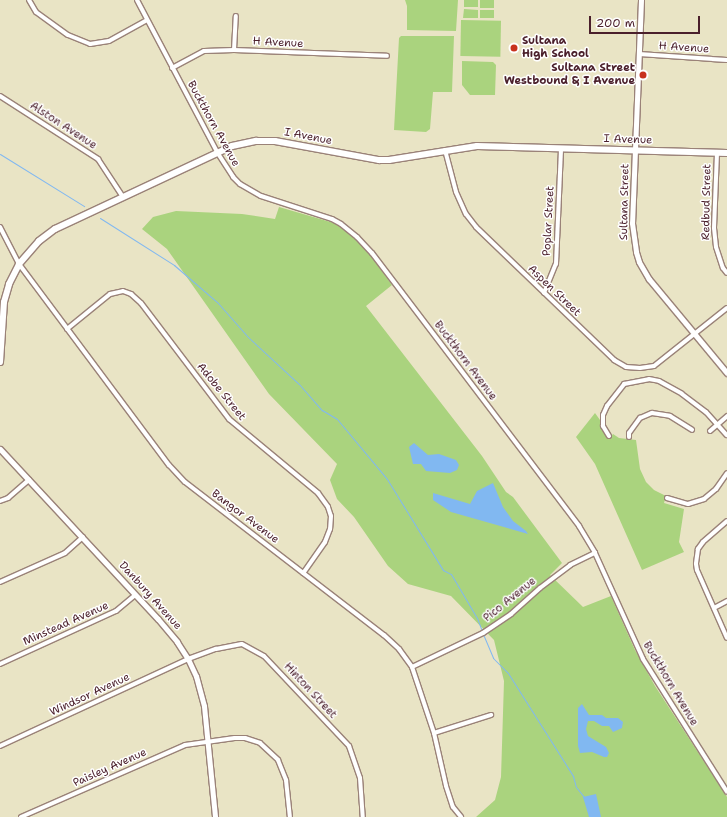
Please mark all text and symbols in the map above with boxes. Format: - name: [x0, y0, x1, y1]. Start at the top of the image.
- scale bar: [591, 8, 702, 34]
- text: 200 m: [596, 15, 635, 31]
- street label: H Avenue: [252, 35, 304, 51]
- place label: Sultana High School: [522, 35, 589, 61]
- street label: H Avenue: [658, 40, 710, 56]
- marker: Sultana High School: [509, 43, 519, 53]
- place label: Sultana Street Westbound & I Avenue: [504, 62, 635, 88]
- marker: Sultana Street Westbound & I Avenue: [638, 70, 648, 80]
- street label: Buckthorn Avenue: [184, 79, 242, 169]
- street label: Alston Avenue: [27, 100, 99, 152]
- street label: I Avenue: [283, 126, 333, 148]
- street label: I Avenue: [603, 133, 653, 147]
- street label: Sultana Street: [618, 164, 632, 240]
- street label: Redbud Street: [700, 164, 714, 240]
- street label: Poplar Street: [541, 186, 557, 256]
- street label: Aspen Street: [525, 263, 583, 319]
- street label: Buckthorn Avenue: [431, 319, 499, 403]
- street label: Adobe Street: [194, 361, 248, 423]
- street label: Bangor Avenue: [209, 487, 281, 547]
- street label: Danbury Avenue: [116, 559, 184, 633]
- street label: Pico Avenue: [481, 575, 539, 625]
- street label: Minstead Avenue: [21, 599, 111, 649]
- street label: Buckthorn Avenue: [640, 639, 700, 729]
- street label: Hinton Street: [281, 660, 339, 722]
- street label: Windsor Avenue: [48, 671, 132, 719]
- street label: Paisley Avenue: [71, 746, 149, 790]

